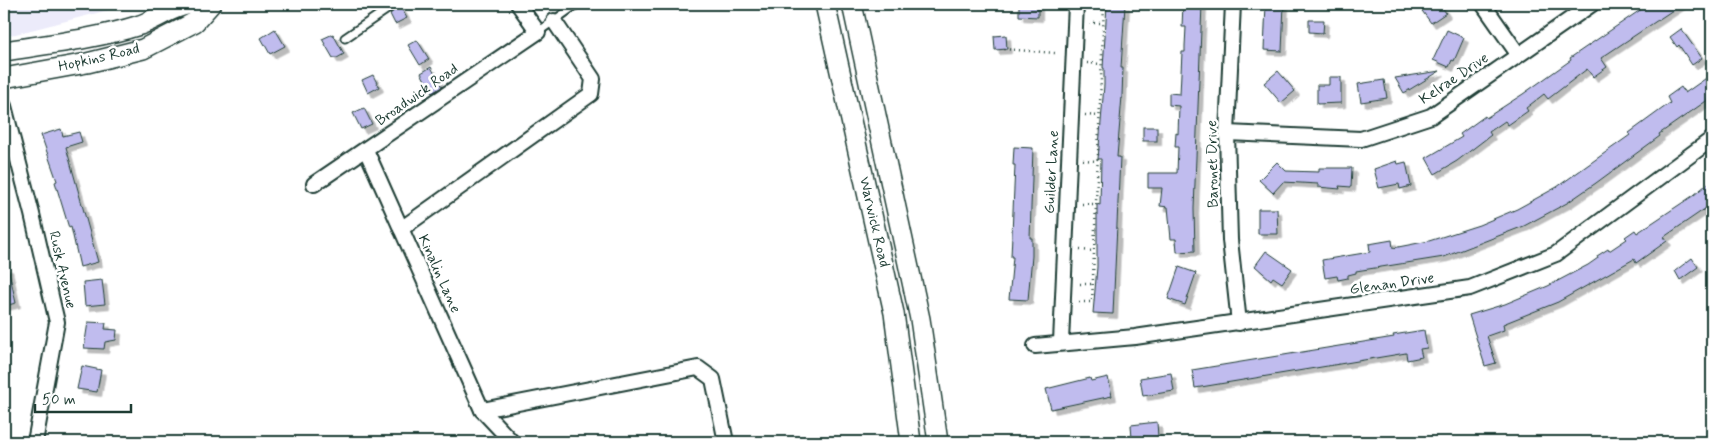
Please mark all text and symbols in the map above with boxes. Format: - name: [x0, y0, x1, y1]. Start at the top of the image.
- street label: Hopkins Road: [56, 39, 142, 77]
- street label: Kelrae Drive: [1415, 48, 1493, 110]
- street label: Broadwick Road: [372, 59, 462, 131]
- street label: Baronet Drive: [1202, 120, 1224, 208]
- street label: Guilder Lane: [1040, 130, 1064, 214]
- street label: Warwick Road: [854, 175, 894, 269]
- street label: Rusk Avenue: [43, 229, 81, 311]
- street label: Kinalin Lane: [413, 232, 465, 317]
- street label: Glenan Drive: [1348, 268, 1436, 300]
- scale bar: [35, 381, 131, 413]
- text: 50 m: [42, 390, 76, 410]

